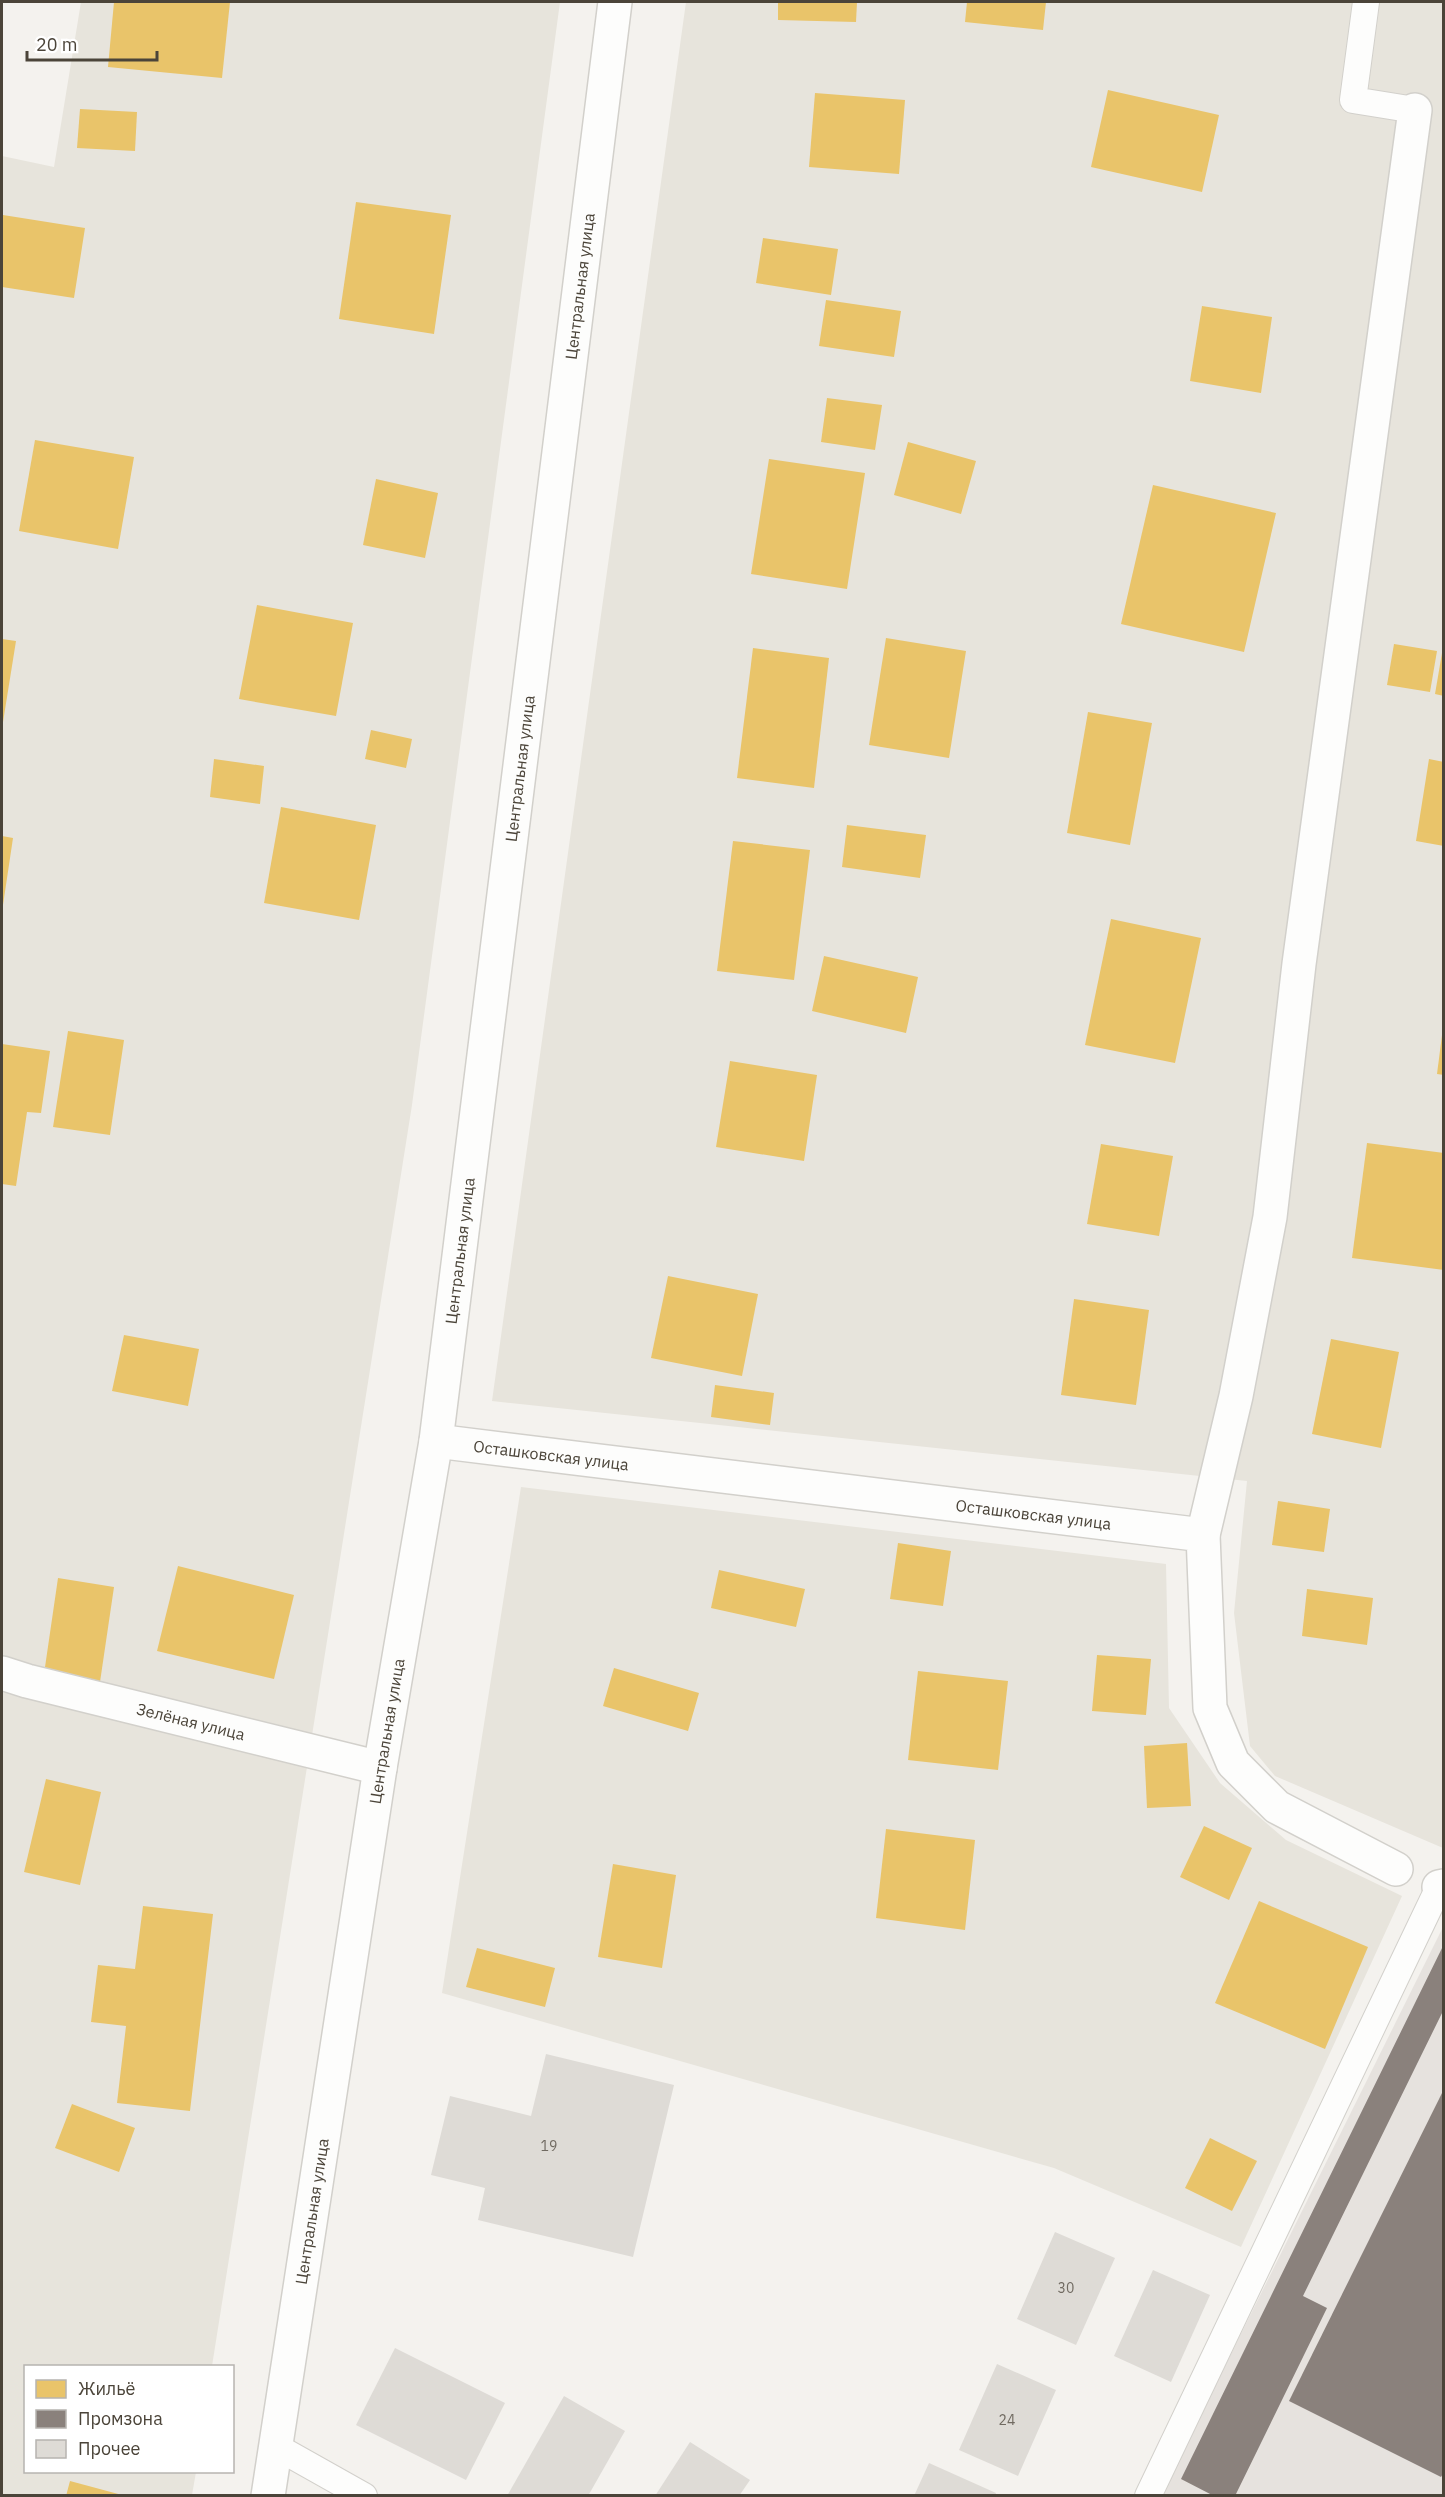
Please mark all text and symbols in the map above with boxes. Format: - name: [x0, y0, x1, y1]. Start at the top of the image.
- scale bar: [27, 24, 158, 62]
- text: 20 m: [36, 33, 78, 56]
- street label: Центральная улица: [561, 211, 599, 361]
- street label: Центральная улица: [501, 694, 539, 843]
- street label: Центральная улица: [441, 1176, 479, 1325]
- street label: Осташковская улица: [472, 1436, 630, 1475]
- street label: Осташковская улица: [955, 1495, 1113, 1534]
- street label: Центральная улица: [365, 1656, 409, 1805]
- street label: Зелёная улица: [135, 1698, 247, 1744]
- street label: Центральная улица: [291, 2137, 333, 2286]
- house number: 19: [541, 2137, 557, 2155]
- house number: 30: [1058, 2279, 1074, 2297]
- legend: [24, 2365, 234, 2473]
- text: Жильё: [78, 2377, 136, 2400]
- text: Промзона: [78, 2407, 163, 2430]
- house number: 24: [999, 2411, 1015, 2429]
- text: Прочее: [78, 2437, 141, 2460]

